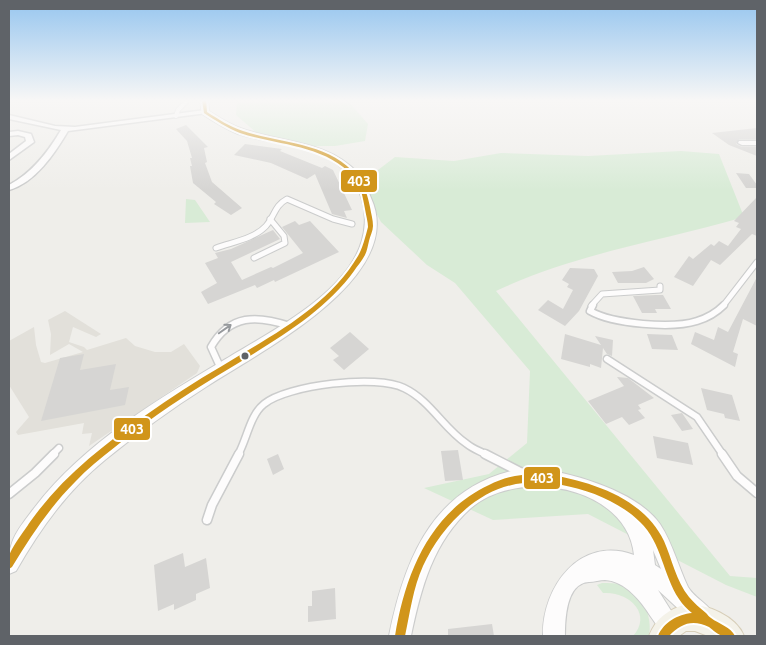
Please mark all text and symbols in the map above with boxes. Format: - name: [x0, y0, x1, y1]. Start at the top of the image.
- line badge: 403: [340, 169, 378, 193]
- text: 403: [347, 173, 371, 189]
- one-way arrow: [218, 324, 232, 334]
- unlabelled marker: [240, 351, 250, 361]
- line badge: 403: [113, 417, 151, 441]
- text: 403: [120, 421, 144, 437]
- line badge: 403: [523, 466, 561, 490]
- text: 403: [530, 470, 554, 486]

